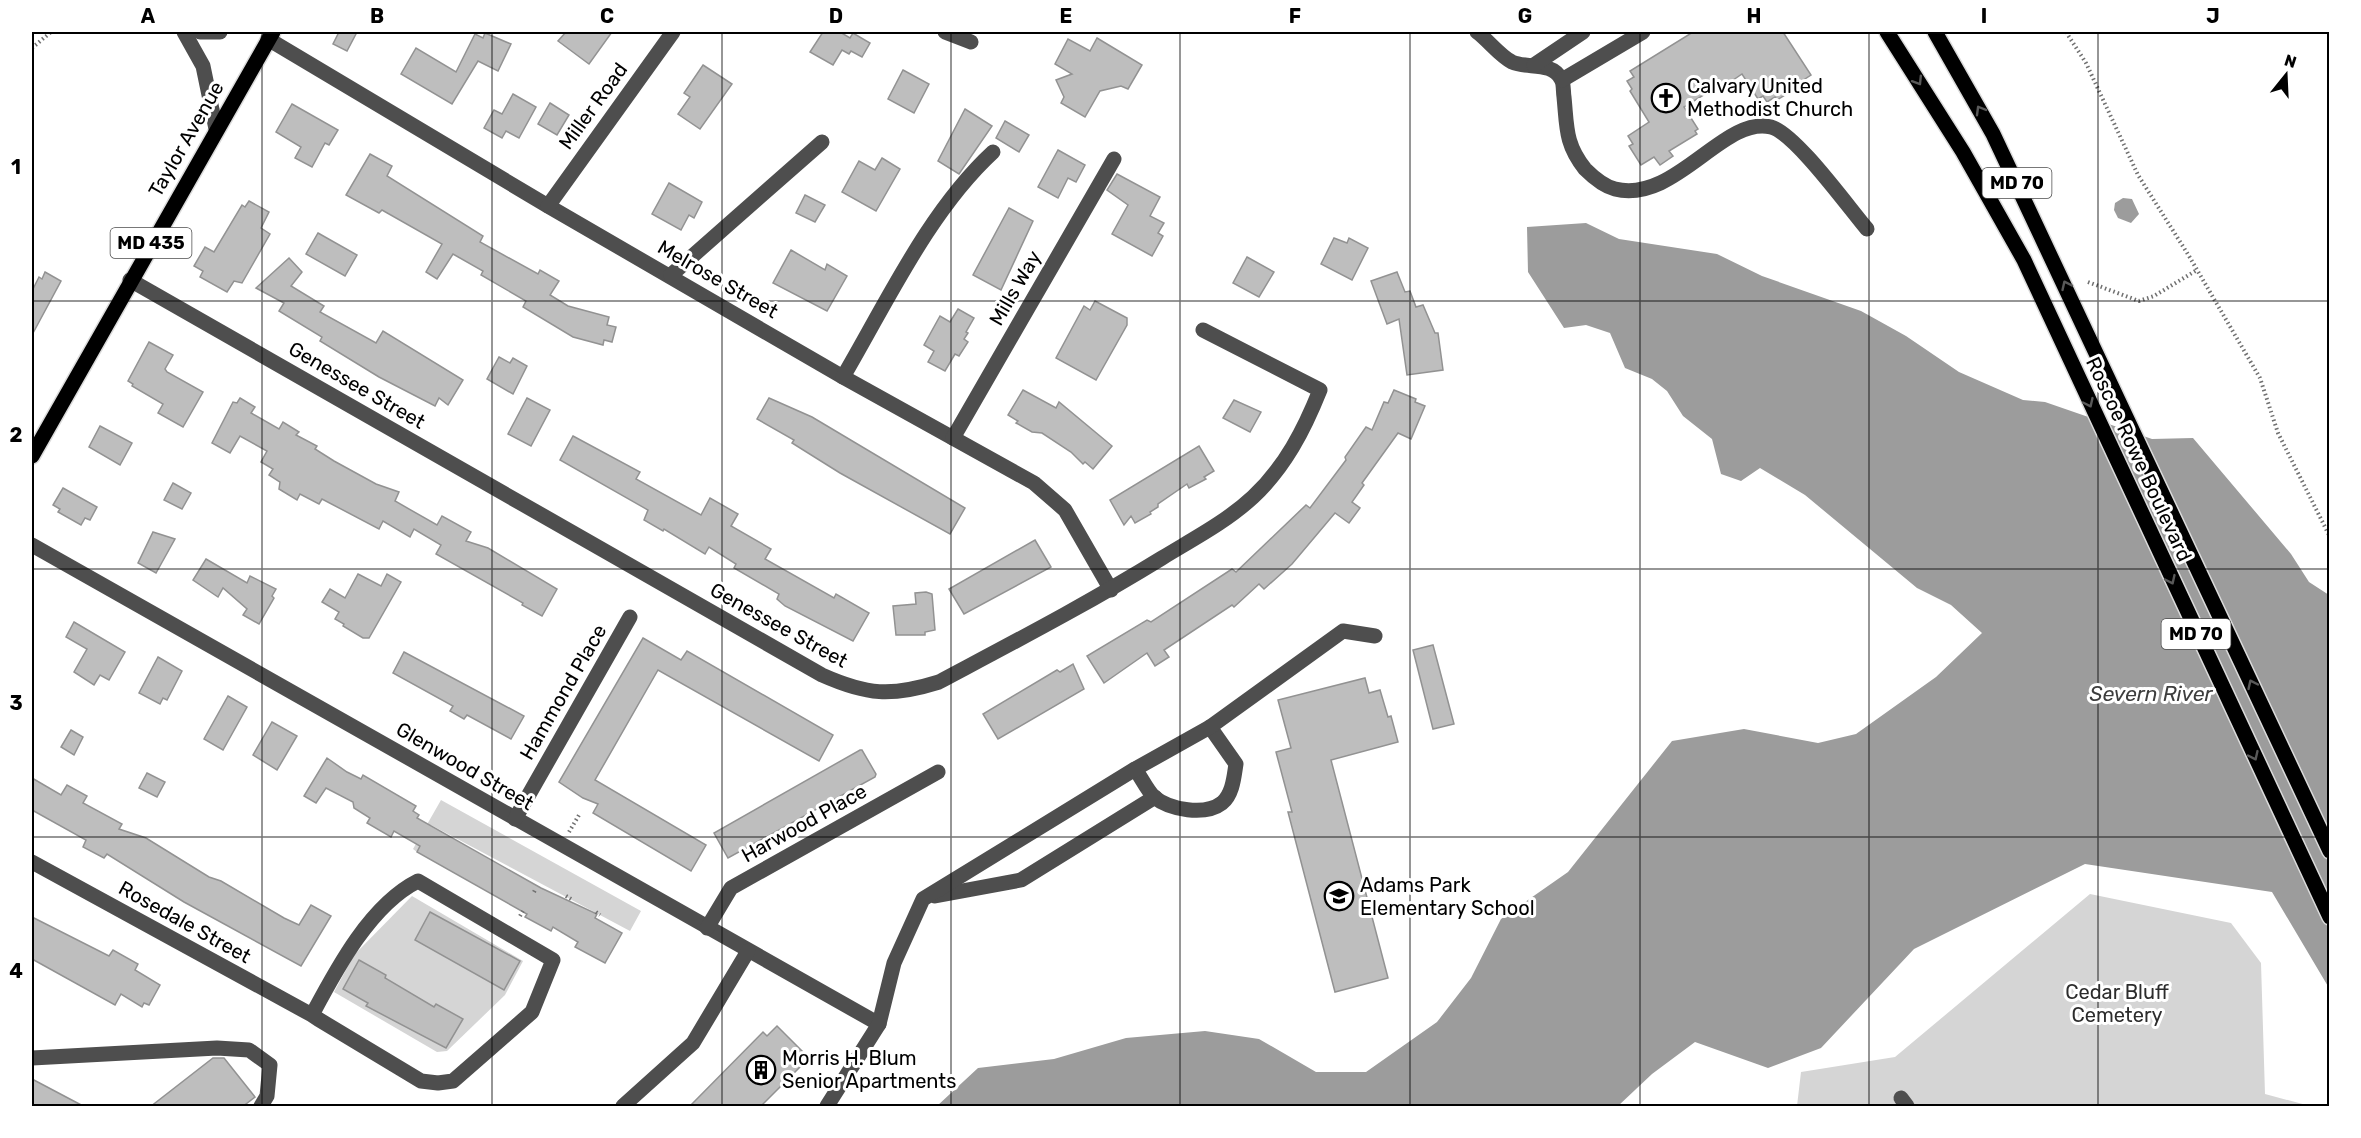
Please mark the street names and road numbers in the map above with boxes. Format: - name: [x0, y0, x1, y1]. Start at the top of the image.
- street label: Miller Road: [554, 58, 632, 154]
- street label: Taylor Avenue: [143, 77, 229, 201]
- road number: MD 70: [1982, 168, 2052, 198]
- road number: MD 435: [110, 228, 192, 258]
- street label: Melrose Street: [654, 235, 783, 323]
- street label: Mills Way: [984, 246, 1046, 330]
- street label: Genessee Street: [284, 336, 430, 434]
- street label: Roscoe Rowe Boulevard: [2081, 353, 2197, 565]
- street label: Genessee Street: [706, 577, 852, 673]
- road number: MD 70: [2162, 619, 2230, 649]
- street label: Hammond Place: [515, 620, 611, 764]
- street label: Glenwood Street: [392, 717, 538, 815]
- street label: Harwood Place: [737, 779, 871, 867]
- street label: Rosedale Street: [115, 876, 256, 968]

